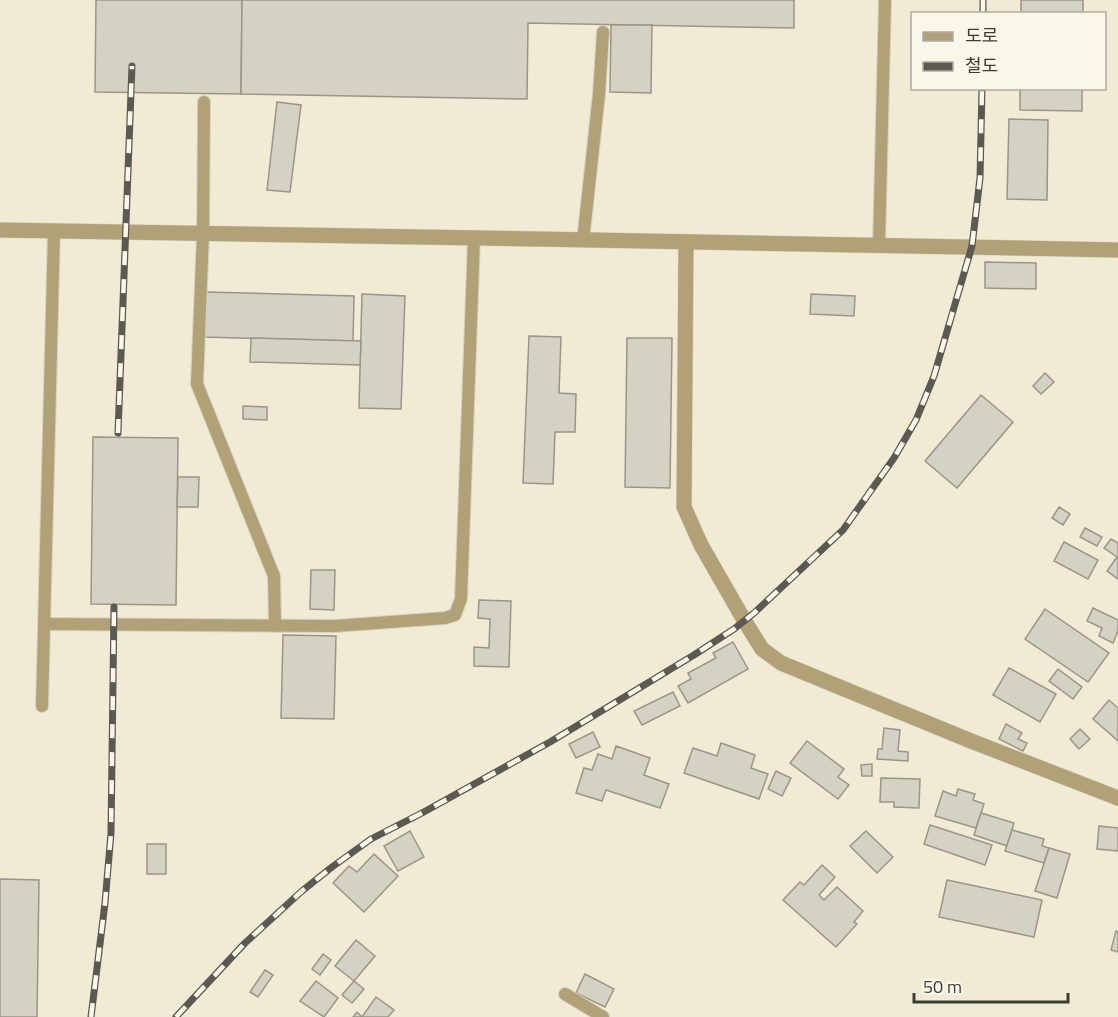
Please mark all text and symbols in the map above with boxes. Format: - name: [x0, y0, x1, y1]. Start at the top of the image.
- legend: [911, 12, 1106, 90]
- text: 도로: [965, 22, 998, 49]
- text: 철도: [965, 52, 998, 79]
- scale bar: [914, 966, 1068, 1004]
- text: 50 m: [923, 973, 962, 1000]

